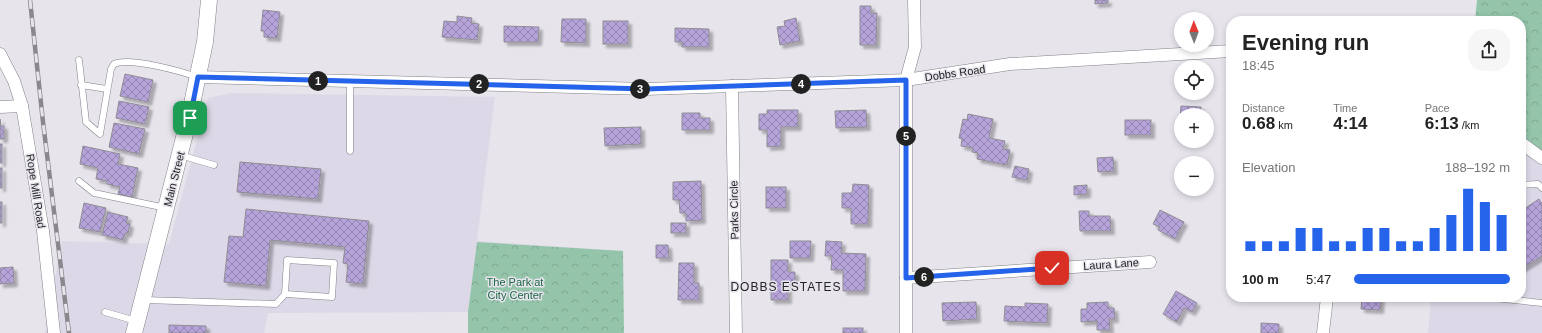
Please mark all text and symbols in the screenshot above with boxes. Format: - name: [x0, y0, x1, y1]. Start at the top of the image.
- north arrow: [1174, 12, 1214, 52]
- map controls: [1174, 12, 1214, 196]
- button: share: [1468, 29, 1510, 71]
- text: Evening run: [1242, 30, 1369, 55]
- text: 18:45: [1242, 58, 1275, 73]
- button: locate: [1174, 60, 1214, 100]
- street label: Dobbs Road: [924, 63, 986, 83]
- pin: 1: [308, 71, 328, 91]
- pin: 2: [469, 74, 489, 94]
- pin: 4: [791, 74, 811, 94]
- text: 1: [315, 75, 321, 87]
- text: 2: [476, 78, 482, 90]
- text: 4: [798, 78, 804, 90]
- pin: 3: [630, 79, 650, 99]
- text: 3: [637, 83, 643, 95]
- pin: [173, 101, 207, 135]
- text: Distance: [1242, 102, 1285, 114]
- text: Time: [1333, 102, 1357, 114]
- text: Pace: [1425, 102, 1450, 114]
- icon: arrive: [179, 107, 201, 129]
- button: +: [1174, 108, 1214, 148]
- text: 0.68: [1242, 114, 1275, 133]
- text: 4:14: [1333, 114, 1367, 133]
- text: 6:13: [1425, 114, 1459, 133]
- text: km: [1275, 119, 1293, 131]
- text: /km: [1459, 119, 1479, 131]
- pin: 5: [896, 126, 916, 146]
- text: 5: [903, 130, 909, 142]
- street label: Main Street: [161, 150, 187, 208]
- street label: Rope Mill Road: [24, 153, 48, 229]
- button: −: [1174, 156, 1214, 196]
- text: Elevation: [1242, 160, 1295, 175]
- text: 188–192 m: [1445, 160, 1510, 175]
- street label: Parks Circle: [727, 180, 741, 240]
- pin: [1035, 251, 1069, 285]
- street label: Laura Lane: [1083, 256, 1139, 272]
- icon: check: [1041, 257, 1063, 279]
- pin: 6: [914, 267, 934, 287]
- text: 6: [921, 271, 927, 283]
- text: 100 m: [1242, 272, 1279, 287]
- text: 5:47: [1306, 272, 1331, 287]
- park label: The Park at City Center: [487, 276, 543, 301]
- district label: DOBBS ESTATES: [730, 280, 842, 294]

